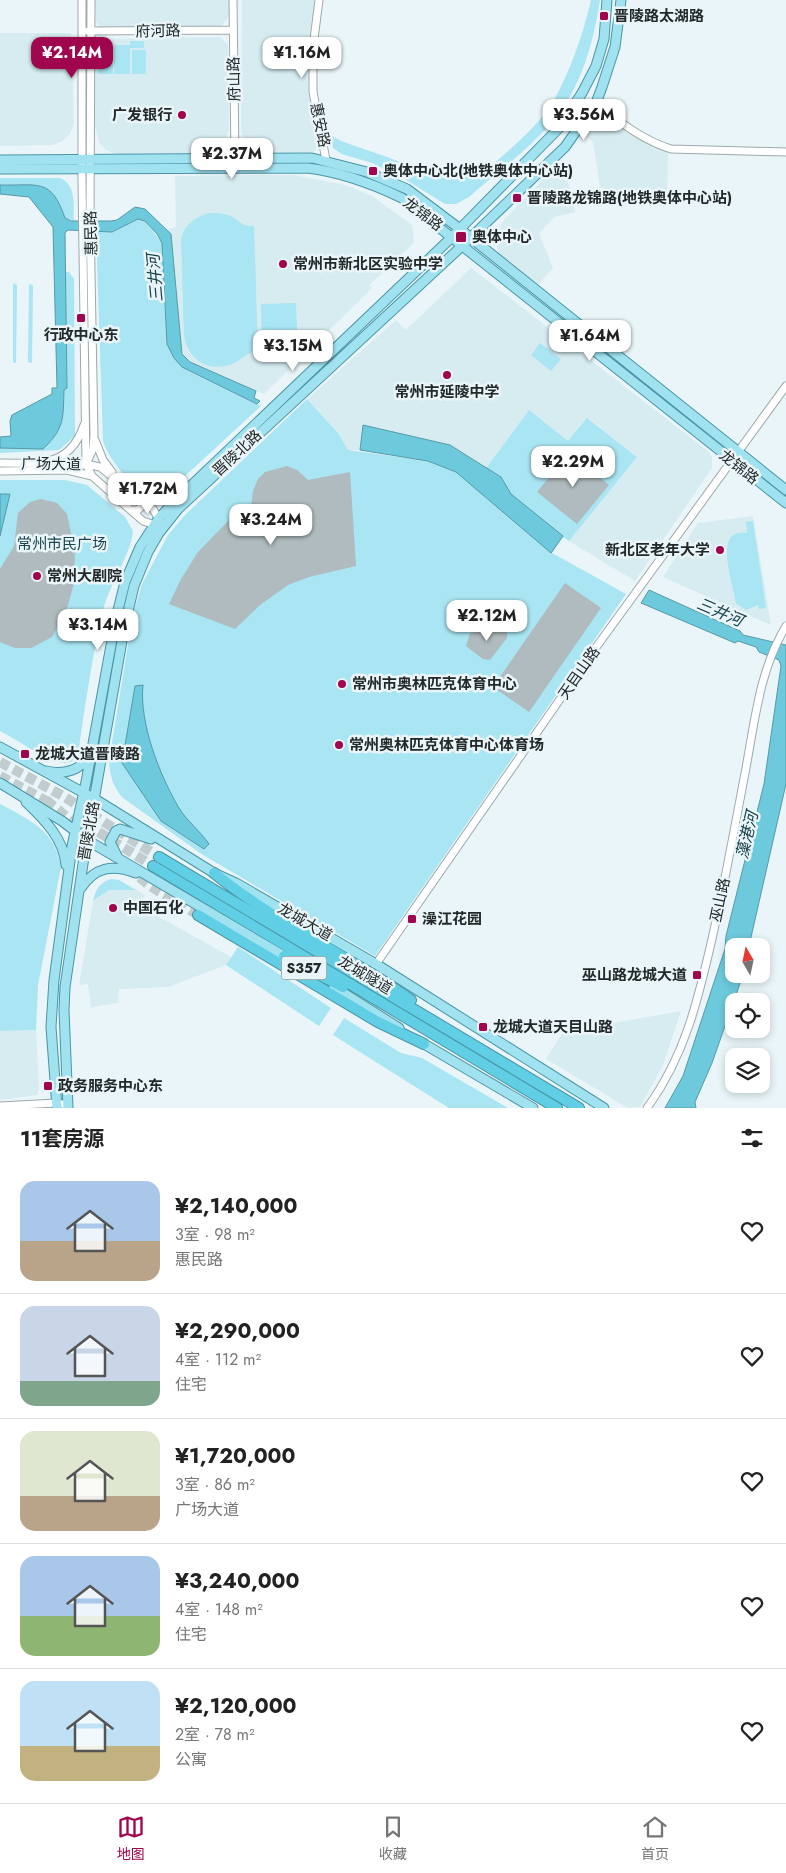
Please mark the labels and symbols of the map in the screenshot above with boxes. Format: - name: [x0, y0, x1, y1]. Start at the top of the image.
- place label: 晋陵路太湖路: [614, 5, 704, 27]
- marker: 晋陵路太湖路: [598, 10, 610, 22]
- street label: 府河路: [135, 20, 181, 42]
- pin: ¥2.14M: [31, 36, 113, 79]
- pin: ¥1.16M: [261, 36, 343, 79]
- street label: 府山路: [223, 56, 245, 102]
- pin: ¥3.56M: [543, 98, 625, 141]
- street label: 惠安路: [305, 101, 335, 149]
- place label: 广发银行: [112, 104, 172, 126]
- marker: 广发银行: [176, 109, 188, 121]
- pin: ¥2.37M: [191, 138, 273, 180]
- place label: 奥体中心北(地铁奥体中心站): [383, 160, 573, 182]
- marker: 奥体中心北(地铁奥体中心站): [367, 165, 379, 177]
- place label: 晋陵路龙锦路(地铁奥体中心站): [527, 187, 732, 209]
- street label: 龙锦路: [398, 192, 448, 236]
- marker: 晋陵路龙锦路(地铁奥体中心站): [511, 192, 523, 204]
- street label: 惠民路: [80, 210, 102, 256]
- place label: 奥体中心: [472, 226, 532, 248]
- marker: 奥体中心: [454, 230, 468, 244]
- water label: 三井河: [141, 250, 169, 303]
- place label: 常州市新北区实验中学: [293, 253, 443, 275]
- marker: 常州市新北区实验中学: [277, 258, 289, 270]
- marker: 行政中心东: [75, 312, 87, 324]
- pin: ¥1.64M: [549, 320, 631, 362]
- place label: 行政中心东: [43, 324, 119, 346]
- pin: ¥3.15M: [252, 330, 334, 372]
- marker: 常州市延陵中学: [441, 369, 453, 381]
- place label: 常州市延陵中学: [394, 381, 500, 403]
- street label: 晋陵北路: [208, 424, 266, 482]
- street label: 龙锦路: [714, 444, 764, 490]
- pin: ¥2.29M: [532, 446, 614, 488]
- street label: 广场大道: [21, 452, 81, 476]
- pin: ¥1.72M: [107, 472, 189, 515]
- pin: ¥3.24M: [230, 504, 312, 546]
- park label: 常州市民广场: [17, 533, 107, 555]
- place label: 新北区老年大学: [605, 539, 710, 561]
- marker: 新北区老年大学: [714, 544, 726, 556]
- place label: 常州大剧院: [47, 565, 122, 587]
- marker: 常州大剧院: [31, 570, 43, 582]
- water label: 三井河: [693, 592, 749, 633]
- pin: ¥2.12M: [446, 600, 528, 642]
- pin: ¥3.14M: [57, 608, 139, 651]
- street label: 天目山路: [553, 642, 605, 704]
- place label: 常州市奥林匹克体育中心: [352, 673, 517, 695]
- marker: 常州市奥林匹克体育中心: [336, 678, 348, 690]
- place label: 常州奥林匹克体育中心体育场: [349, 734, 544, 756]
- marker: 常州奥林匹克体育中心体育场: [333, 739, 345, 751]
- place label: 龙城大道晋陵路: [35, 743, 140, 765]
- marker: 龙城大道晋陵路: [19, 748, 31, 760]
- street label: 晋陵北路: [73, 800, 105, 862]
- water label: 藻港河: [730, 806, 764, 861]
- street label: 巫山路: [705, 876, 735, 924]
- place label: 中国石化: [123, 897, 183, 919]
- street label: 龙城大道: [274, 897, 336, 947]
- marker: 中国石化: [107, 902, 119, 914]
- place label: 澡江花园: [422, 908, 482, 930]
- marker: 澡江花园: [406, 913, 418, 925]
- north arrow: [725, 938, 770, 982]
- street label: 龙城隧道: [334, 950, 396, 1000]
- road number: S357: [282, 956, 326, 980]
- place label: 巫山路龙城大道: [582, 964, 687, 986]
- marker: 巫山路龙城大道: [691, 969, 703, 981]
- place label: 龙城大道天目山路: [493, 1016, 613, 1038]
- marker: 龙城大道天目山路: [477, 1021, 489, 1033]
- place label: 政务服务中心东: [58, 1075, 163, 1097]
- marker: 政务服务中心东: [42, 1080, 54, 1092]

